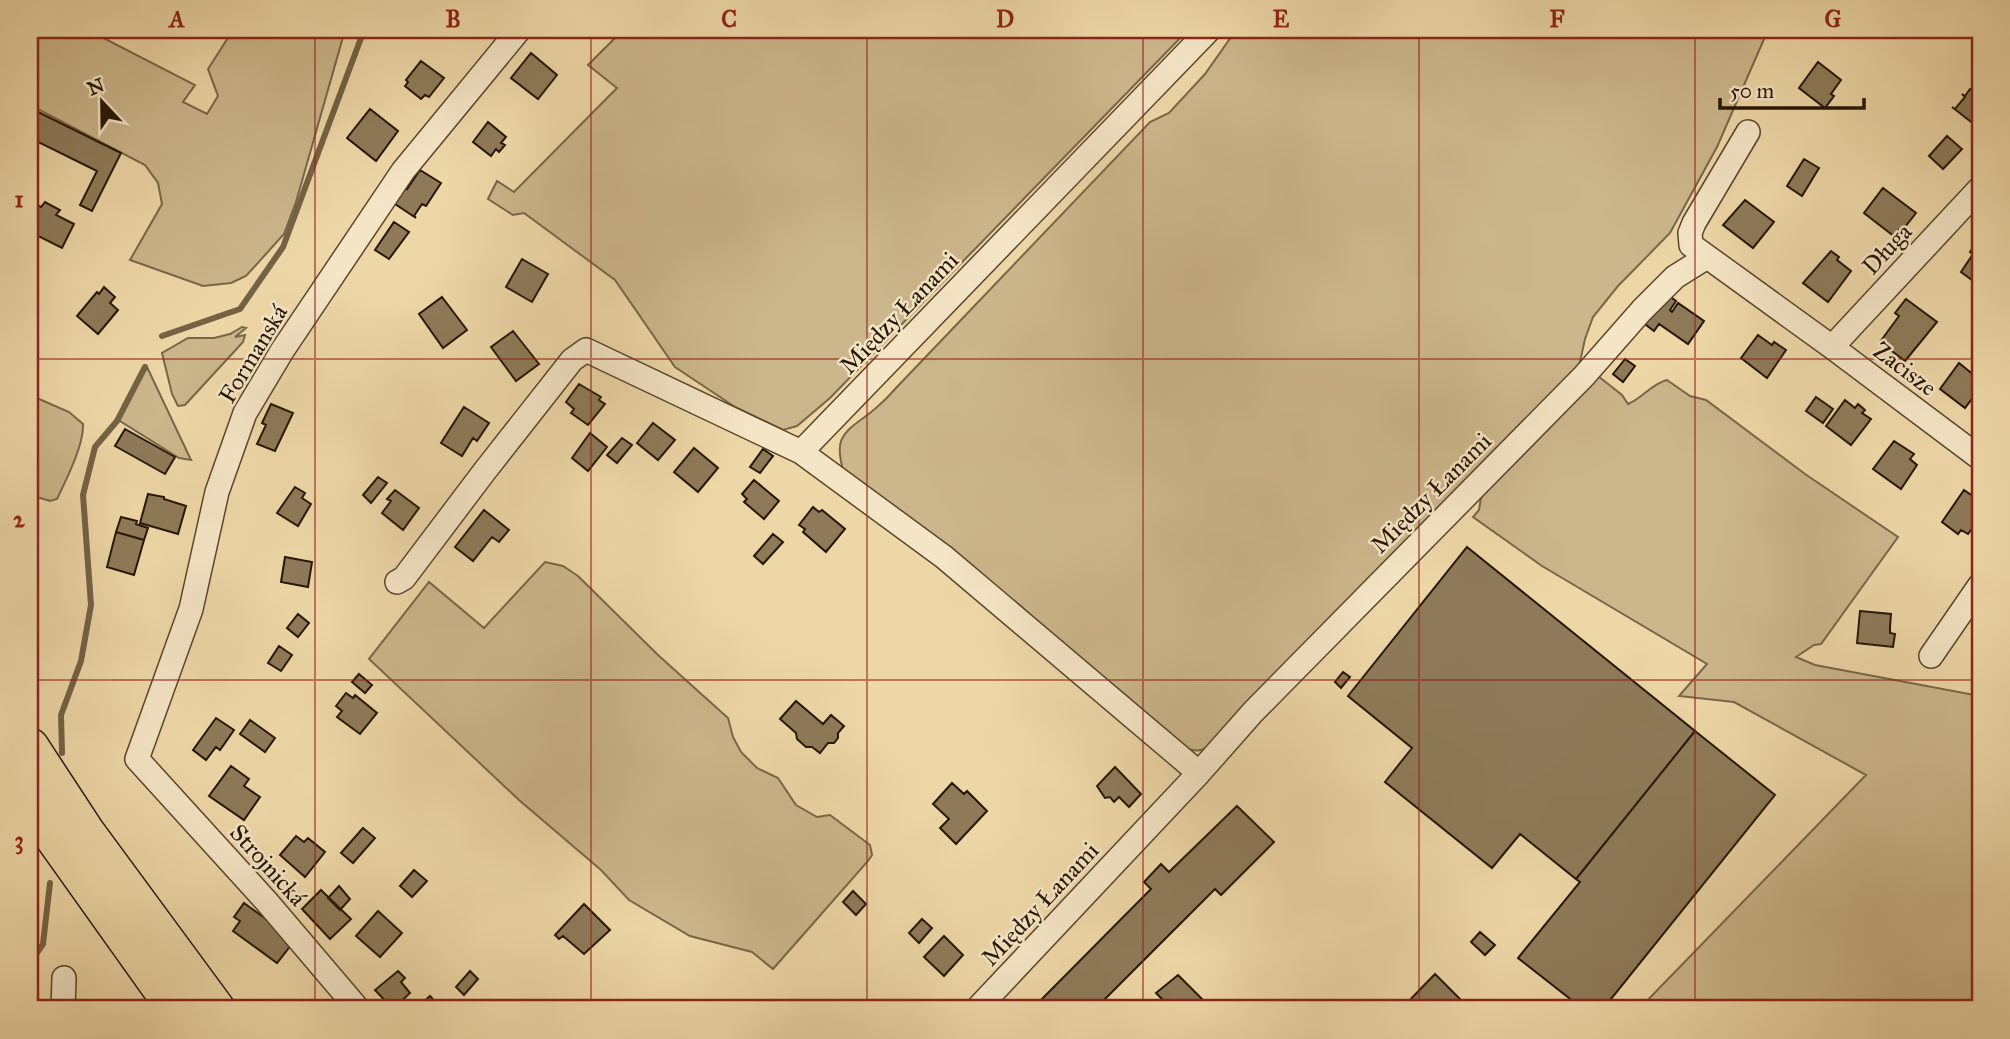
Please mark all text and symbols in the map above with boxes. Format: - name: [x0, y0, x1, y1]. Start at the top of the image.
- text: A: [167, 5, 185, 33]
- text: B: [445, 5, 461, 33]
- text: C: [721, 5, 737, 33]
- text: D: [996, 5, 1014, 33]
- text: E: [1273, 5, 1290, 33]
- text: F: [1549, 5, 1565, 33]
- text: G: [1825, 5, 1842, 33]
- north arrow: [66, 66, 136, 136]
- scale bar: [1720, 66, 1863, 110]
- text: N: [84, 73, 108, 100]
- text: 50 m: [1730, 78, 1775, 104]
- text: 1: [14, 185, 24, 213]
- street label: Długa: [1856, 216, 1919, 281]
- street label: Między Łanami: [833, 245, 965, 380]
- street label: Formanská: [212, 299, 295, 409]
- street label: Zacisze: [1867, 335, 1943, 403]
- street label: Między Łanami: [1364, 426, 1498, 560]
- text: 2: [13, 505, 25, 533]
- street label: Strojnická: [223, 818, 313, 913]
- text: 3: [14, 826, 24, 855]
- street label: Między Łanami: [975, 836, 1105, 972]

